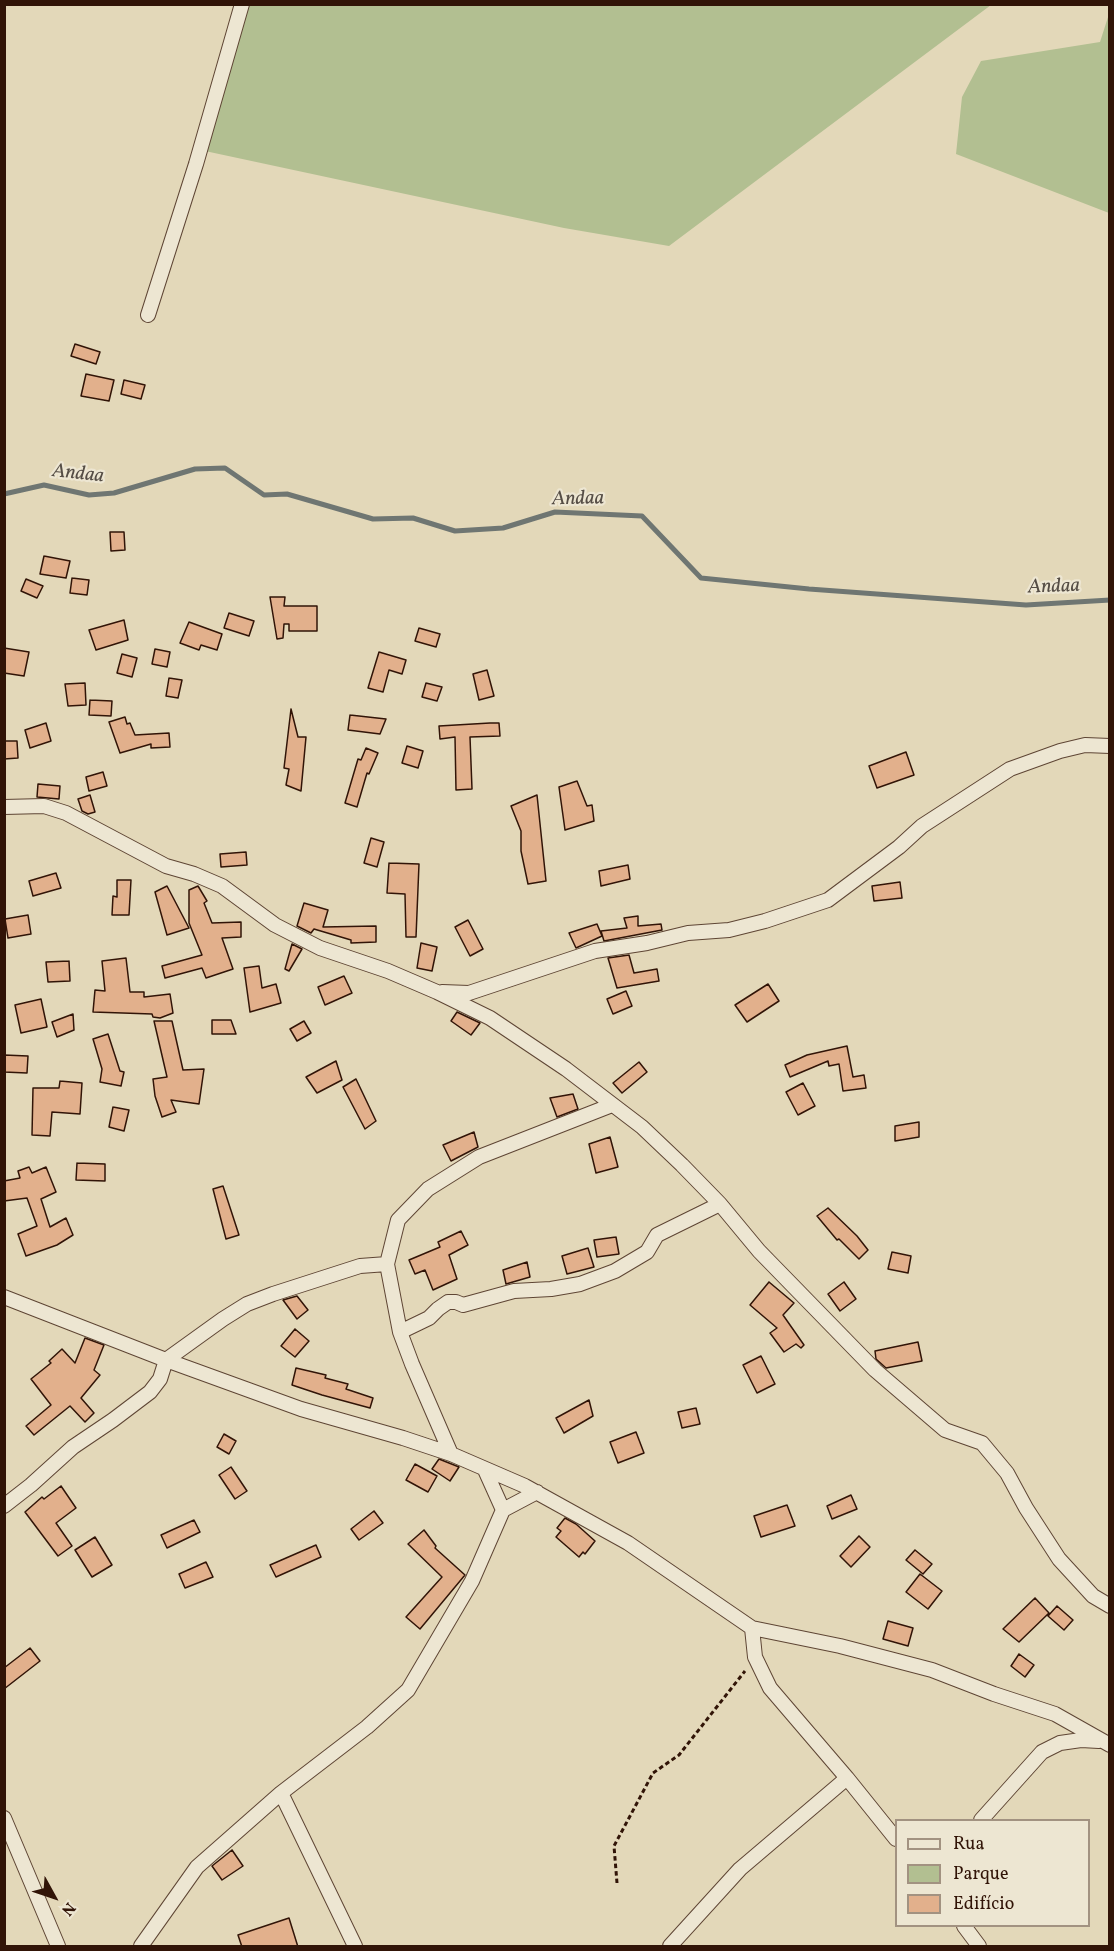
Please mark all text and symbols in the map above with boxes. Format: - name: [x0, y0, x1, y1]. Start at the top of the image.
- water label: Andaa: [51, 460, 105, 490]
- water label: Andaa: [552, 488, 604, 512]
- water label: Andaa: [1028, 575, 1080, 601]
- legend: [895, 1819, 1090, 1927]
- text: Rua: [953, 1832, 984, 1857]
- text: Parque: [953, 1862, 1008, 1887]
- north arrow: [24, 1867, 84, 1927]
- text: Edifício: [953, 1892, 1014, 1917]
- text: N: [56, 1897, 80, 1920]

